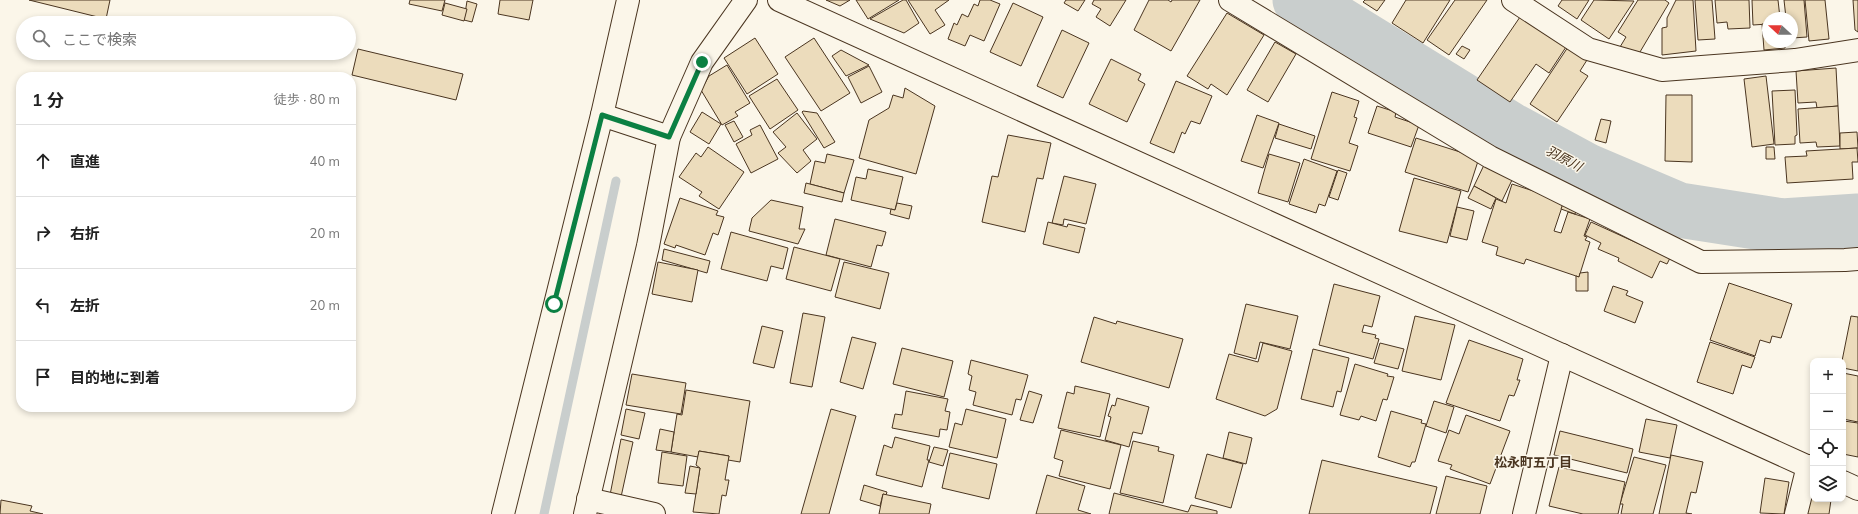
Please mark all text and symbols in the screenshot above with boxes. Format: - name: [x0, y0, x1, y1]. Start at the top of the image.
- north arrow: [1762, 12, 1798, 48]
- search box: [16, 16, 356, 60]
- icon: search: [30, 27, 52, 49]
- text: ここで検索: [62, 30, 137, 49]
- route end: [693, 53, 711, 71]
- text: 1 分: [32, 89, 64, 110]
- text: 徒歩 · 80 m: [274, 91, 340, 107]
- water label: 羽原川: [1543, 142, 1587, 175]
- icon: ahead: [32, 150, 54, 172]
- text: 直進: [70, 152, 100, 171]
- text: 40 m: [310, 153, 340, 169]
- icon: right: [32, 222, 54, 244]
- text: 右折: [70, 224, 100, 243]
- text: 20 m: [310, 225, 340, 241]
- icon: left: [32, 294, 54, 316]
- route start: [545, 295, 563, 313]
- text: 左折: [70, 296, 100, 315]
- text: 20 m: [310, 297, 340, 313]
- map controls: [1810, 358, 1846, 502]
- button: +: [1810, 358, 1846, 394]
- icon: arrive: [32, 366, 54, 388]
- text: 目的地に到着: [70, 368, 160, 387]
- button: −: [1810, 394, 1846, 430]
- button: locate: [1810, 430, 1846, 466]
- district label: 松永町五丁目: [1494, 454, 1572, 470]
- button: layers: [1810, 466, 1846, 502]

